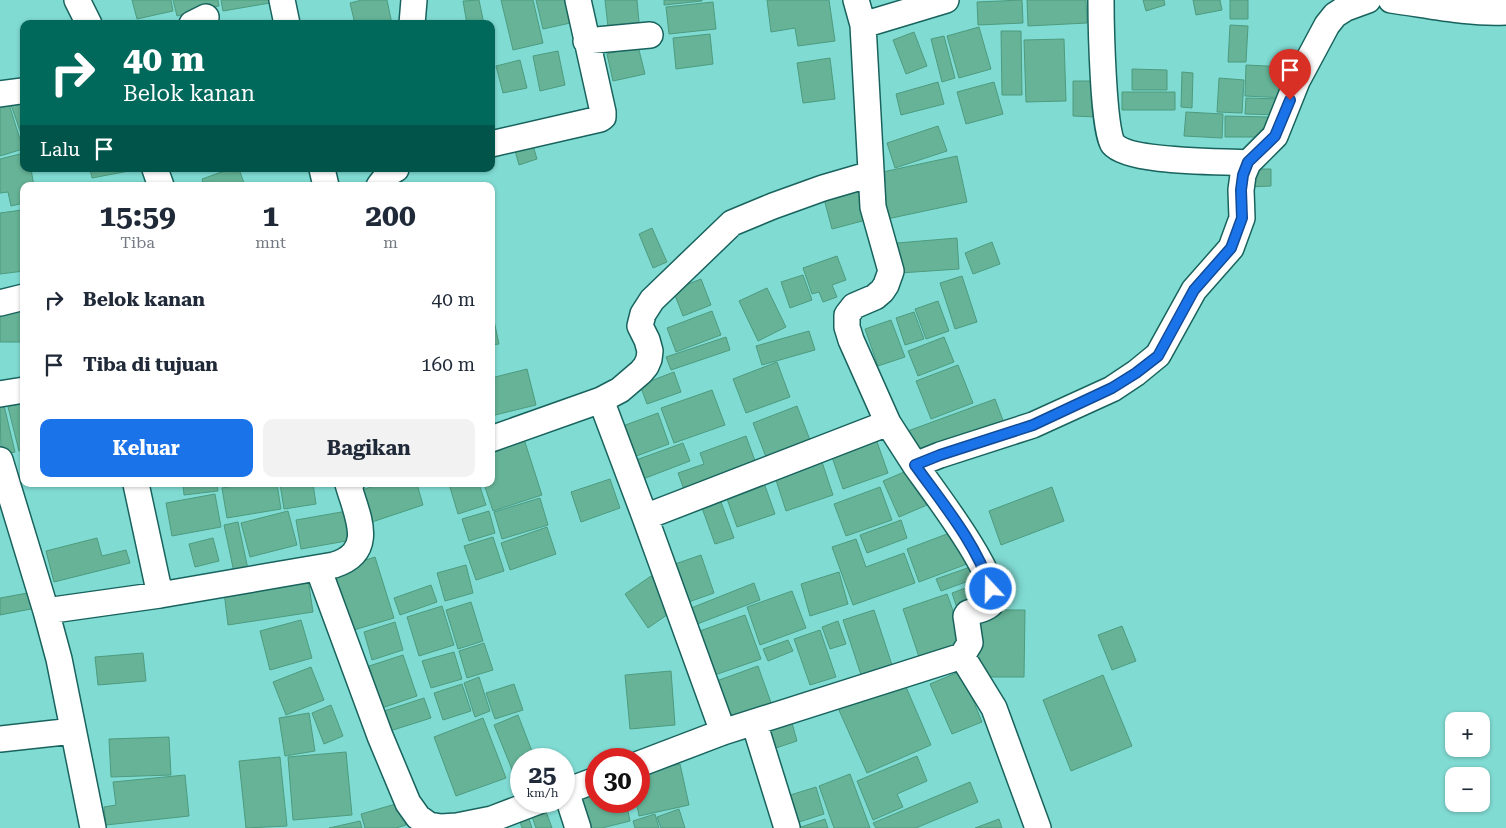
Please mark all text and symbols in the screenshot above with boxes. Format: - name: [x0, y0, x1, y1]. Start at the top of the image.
- text: 40 m: [123, 39, 205, 80]
- icon: right: [40, 40, 105, 105]
- pin: [1269, 49, 1311, 100]
- icon: arrive: [1276, 56, 1304, 84]
- text: Belok kanan: [123, 81, 255, 106]
- icon: arrive: [90, 135, 118, 163]
- text: Lalu: [40, 138, 80, 161]
- text: 15:59: [99, 198, 176, 233]
- text: 1: [262, 198, 279, 233]
- text: 200: [365, 198, 416, 233]
- text: Tiba: [120, 233, 155, 252]
- text: mnt: [255, 233, 286, 252]
- text: m: [383, 233, 398, 252]
- icon: right: [40, 286, 68, 314]
- text: Belok kanan: [83, 288, 205, 311]
- text: 40 m: [432, 288, 475, 311]
- icon: arrive: [40, 351, 68, 379]
- text: Tiba di tujuan: [83, 353, 218, 376]
- text: 160 m: [421, 353, 475, 376]
- button: Keluar: [40, 419, 253, 477]
- button: Bagikan: [263, 419, 475, 477]
- position arrow: [964, 562, 1016, 614]
- map controls: [1445, 712, 1490, 812]
- button: +: [1445, 712, 1490, 757]
- speed limit sign: 30: [585, 748, 650, 813]
- text: 25: [528, 760, 557, 789]
- button: −: [1445, 767, 1490, 812]
- text: km/h: [526, 786, 559, 800]

